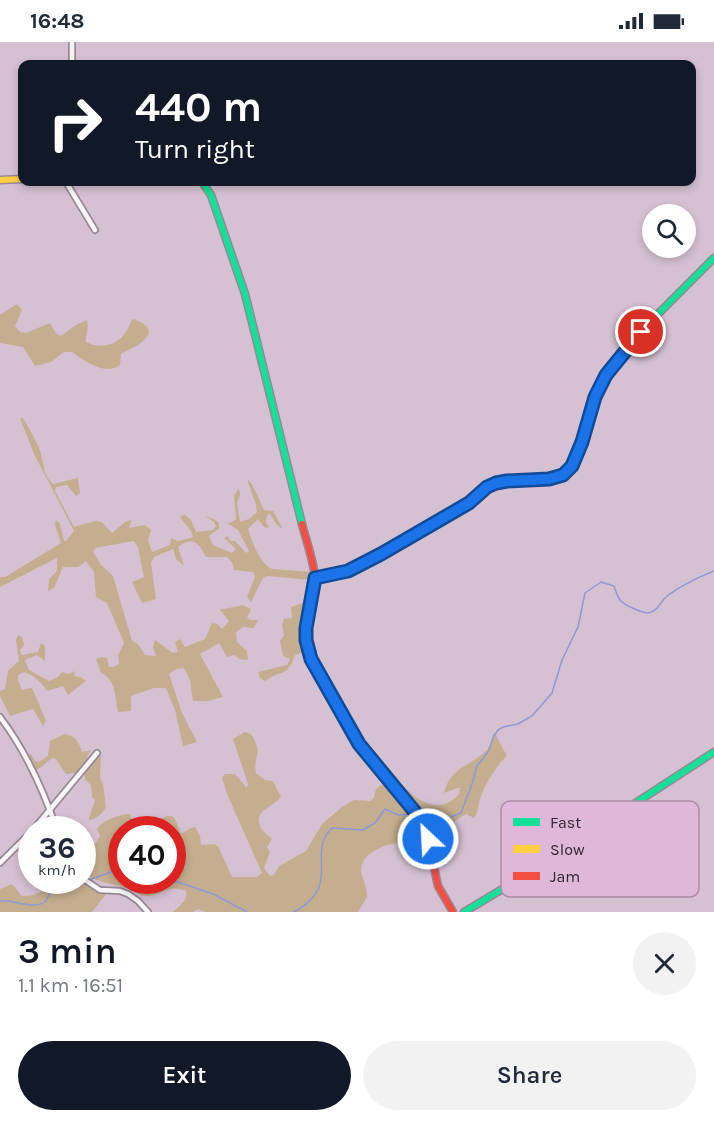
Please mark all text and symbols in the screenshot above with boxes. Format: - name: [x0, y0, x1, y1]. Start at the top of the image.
- text: 16:48: [30, 8, 84, 34]
- text: 440 m: [135, 82, 262, 132]
- icon: right: [36, 84, 114, 162]
- text: Turn right: [135, 133, 255, 165]
- map controls: [642, 204, 696, 258]
- button: search: [642, 204, 696, 258]
- pin: [615, 306, 666, 357]
- icon: arrive: [624, 315, 657, 348]
- legend: [501, 801, 699, 897]
- position arrow: [396, 807, 460, 871]
- text: Fast: [550, 813, 581, 832]
- speed limit sign: 40: [108, 816, 186, 894]
- text: 36: [39, 830, 75, 866]
- text: Slow: [550, 840, 585, 859]
- text: km/h: [38, 861, 76, 879]
- text: Jam: [550, 867, 580, 886]
- text: 3 min: [18, 930, 117, 972]
- button: close: [633, 932, 696, 995]
- text: 1.1 km · 16:51: [18, 974, 123, 997]
- button: Exit: [18, 1041, 351, 1110]
- button: Share: [363, 1041, 696, 1110]

